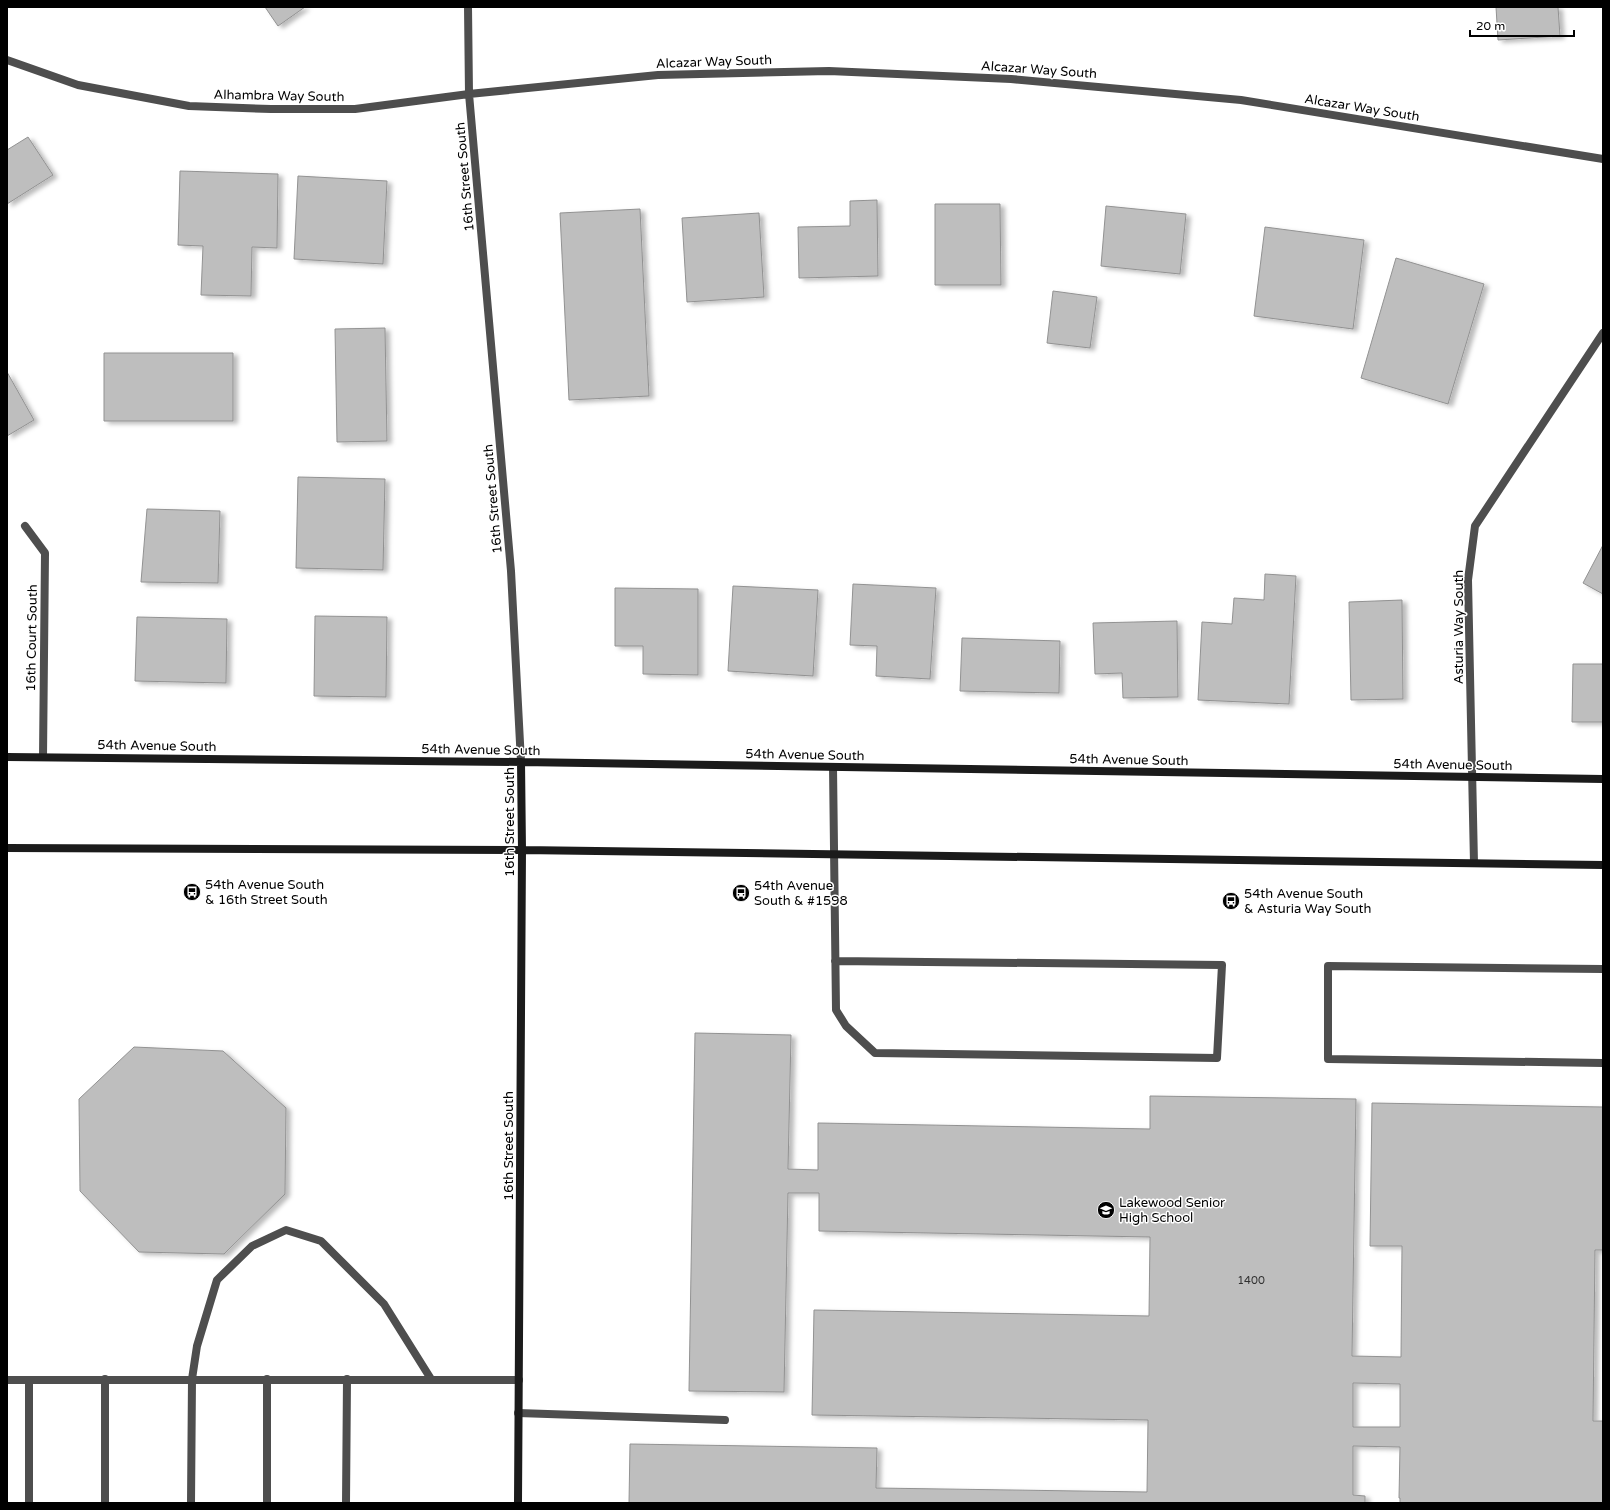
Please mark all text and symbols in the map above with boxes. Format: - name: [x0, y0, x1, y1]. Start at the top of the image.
- scale bar: [1470, 12, 1574, 38]
- text: 20 m: [1476, 19, 1505, 33]
- street label: Alcazar Way South: [656, 52, 772, 72]
- street label: Alcazar Way South: [981, 58, 1097, 82]
- street label: Alhambra Way South: [213, 87, 345, 105]
- street label: Alcazar Way South: [1303, 91, 1421, 125]
- street label: 16th Street South: [452, 122, 478, 232]
- street label: 16th Street South: [480, 444, 506, 554]
- street label: Asturia Way South: [1451, 570, 1467, 684]
- street label: 16th Court South: [23, 584, 41, 692]
- street label: 54th Avenue South: [97, 737, 217, 755]
- street label: 54th Avenue South: [421, 741, 541, 759]
- street label: 54th Avenue South: [745, 746, 865, 764]
- street label: 54th Avenue South: [1069, 751, 1189, 769]
- street label: 54th Avenue South: [1393, 756, 1513, 774]
- street label: 16th Street South: [502, 767, 518, 877]
- place label: 54th Avenue South & 16th Street South: [205, 877, 328, 908]
- place label: 54th Avenue South & #1598: [754, 878, 848, 909]
- bus stop icon: 54th Avenue South & 16th Street South: [182, 882, 202, 902]
- bus stop icon: 54th Avenue South & #1598: [731, 883, 751, 903]
- place label: 54th Avenue South & Asturia Way South: [1244, 886, 1371, 917]
- bus stop icon: 54th Avenue South & Asturia Way South: [1221, 891, 1241, 911]
- street label: 16th Street South: [501, 1091, 517, 1201]
- place label: Lakewood Senior High School: [1119, 1195, 1225, 1226]
- school or university icon: Lakewood Senior High School: [1096, 1200, 1116, 1220]
- house number: 1400: [1237, 1274, 1265, 1287]

